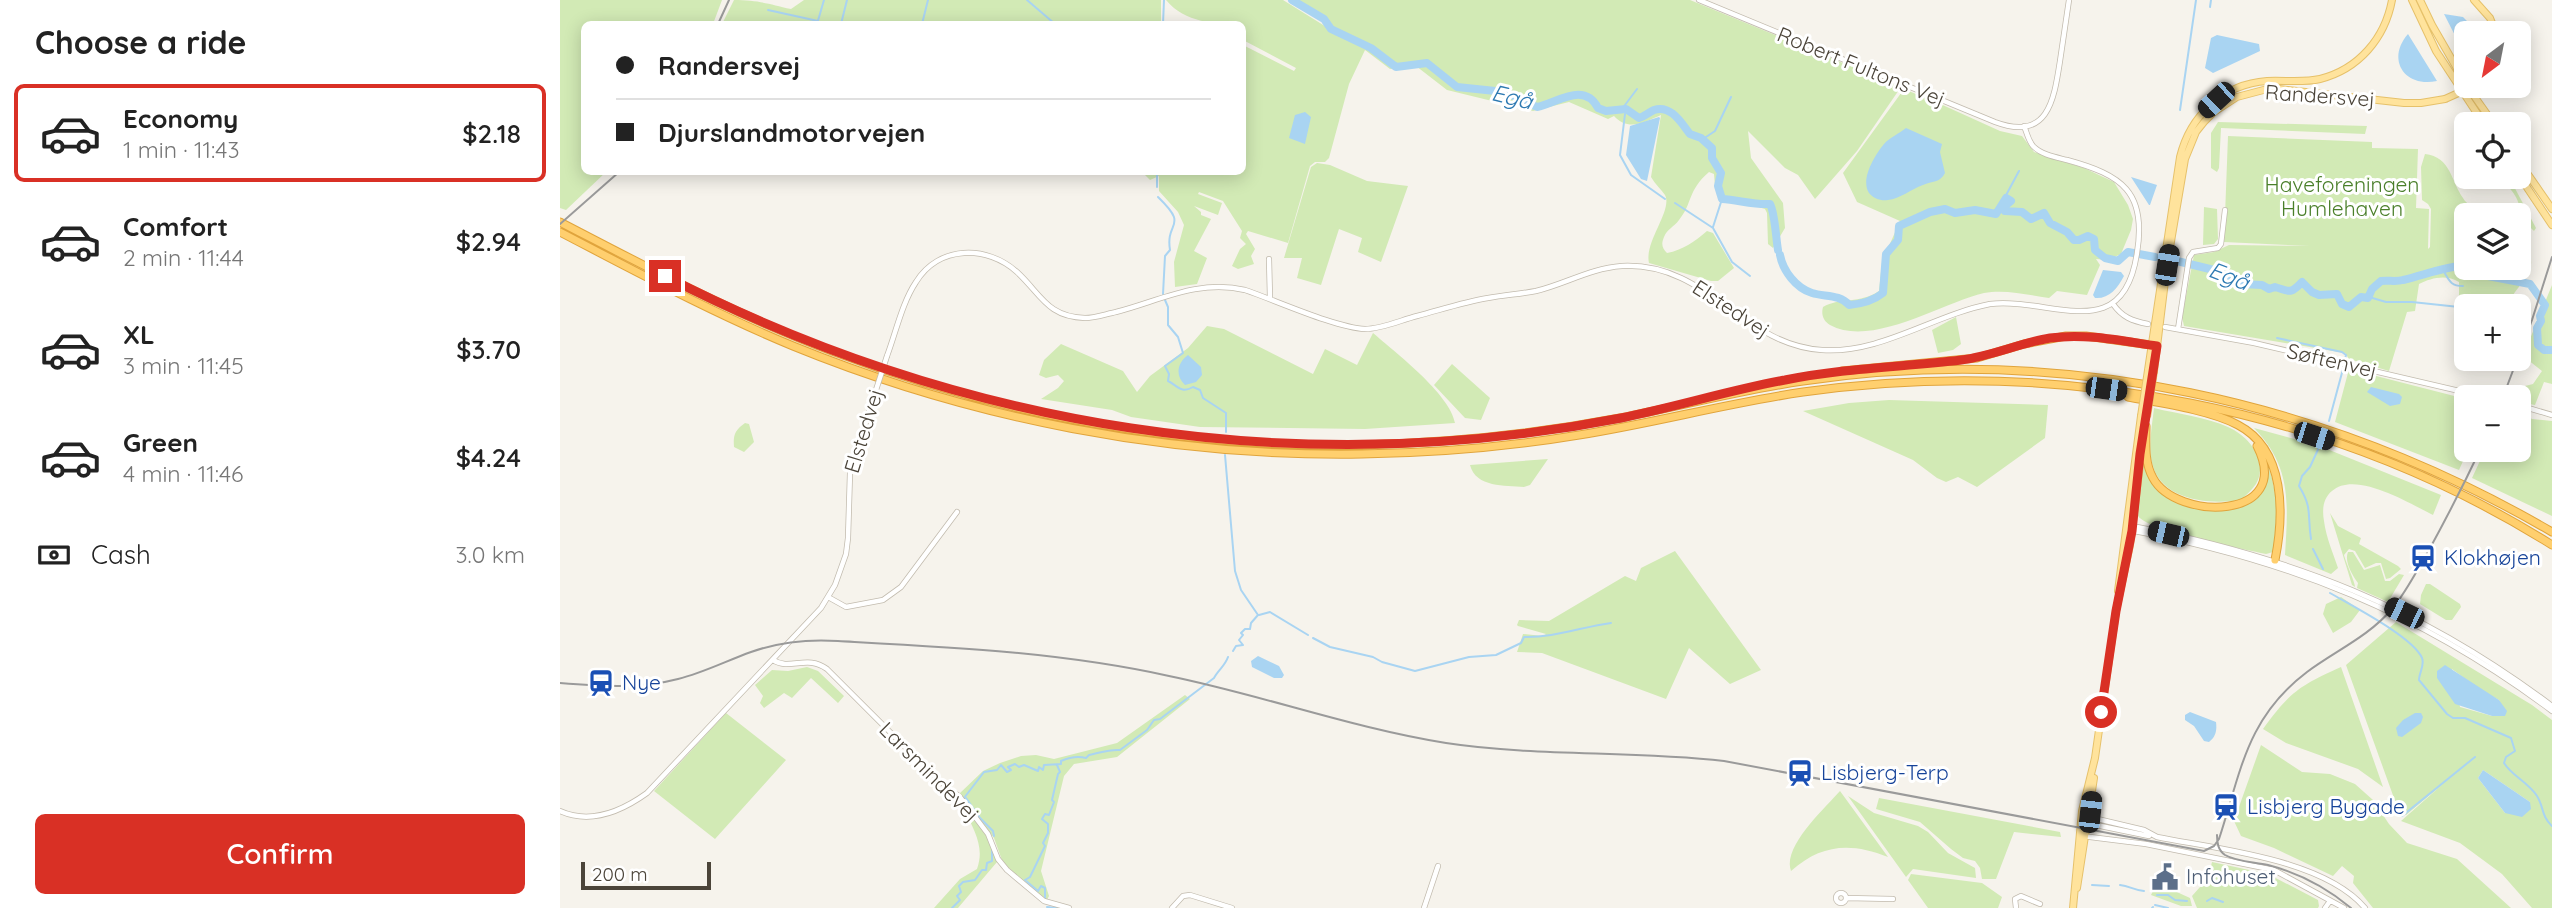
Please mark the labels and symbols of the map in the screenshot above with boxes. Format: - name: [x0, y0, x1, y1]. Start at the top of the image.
- street label: Robert Fultons Vej: [1774, 21, 1949, 112]
- north arrow: [2454, 21, 2530, 98]
- water label: Egå: [1489, 77, 1537, 116]
- car: [2194, 78, 2239, 122]
- street label: Randersvej: [2264, 78, 2376, 112]
- park label: Haveforeningen Humlehaven: [2265, 171, 2419, 221]
- car: [2154, 243, 2181, 287]
- water label: Egå: [2205, 255, 2255, 297]
- route end: [649, 260, 681, 292]
- street label: Elstedvej: [1688, 274, 1775, 343]
- street label: Søftenvej: [2285, 337, 2380, 383]
- car: [2084, 376, 2129, 402]
- street label: Elstedvej: [838, 385, 888, 476]
- car: [2291, 420, 2338, 452]
- car: [2146, 519, 2191, 549]
- station icon: Klokhøjen: [2408, 543, 2438, 573]
- place label: Klokhøjen: [2444, 544, 2541, 570]
- car: [2381, 594, 2428, 632]
- station icon: Nye: [586, 668, 616, 698]
- place label: Nye: [622, 669, 661, 695]
- route start: [2085, 696, 2117, 728]
- street label: Larsmindevej: [874, 716, 985, 827]
- station icon: Lisbjerg-Terp: [1785, 758, 1815, 788]
- place label: Lisbjerg-Terp: [1821, 759, 1949, 785]
- car: [2078, 790, 2103, 834]
- station icon: Lisbjerg Bygade: [2211, 792, 2241, 822]
- place label: Lisbjerg Bygade: [2247, 793, 2405, 819]
- scale bar: [581, 859, 710, 891]
- public building icon: Infohuset: [2150, 862, 2180, 892]
- place label: Infohuset: [2186, 863, 2276, 889]

